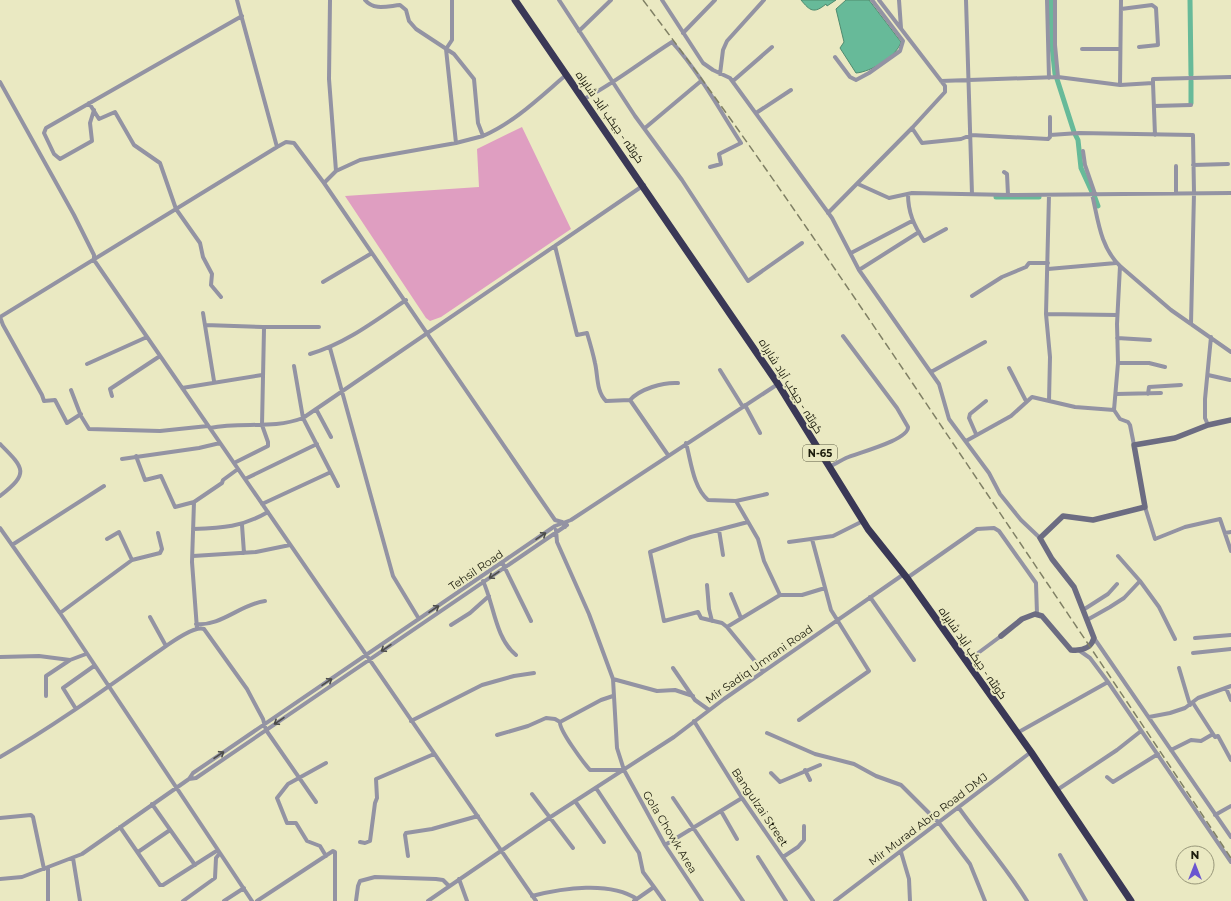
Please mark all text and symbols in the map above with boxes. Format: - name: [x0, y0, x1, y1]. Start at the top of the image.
- street label: کوئٹہ - جیکب آباد شاہراہ: [572, 68, 647, 167]
- street label: کوئٹہ - جیکب آباد شاہراہ: [755, 336, 826, 437]
- road number: N-65: [803, 445, 837, 461]
- one-way arrow: [536, 532, 547, 540]
- street label: Tehsil Road: [446, 547, 506, 593]
- one-way arrow: [489, 571, 500, 579]
- street label: کوئٹہ - جیکب آباد شاہراہ: [935, 604, 1010, 703]
- one-way arrow: [428, 605, 439, 613]
- street label: Mir Sadiq Umrani Road: [703, 622, 815, 706]
- one-way arrow: [381, 644, 392, 652]
- one-way arrow: [321, 678, 332, 686]
- one-way arrow: [274, 717, 285, 725]
- one-way arrow: [213, 751, 224, 759]
- street label: Bangulzai Street: [729, 765, 792, 849]
- street label: Mir Murad Abro Road DMJ: [866, 770, 990, 868]
- street label: Gola Chowk Area: [640, 788, 700, 876]
- north arrow: [1175, 845, 1215, 885]
- text: N: [1191, 848, 1199, 862]

